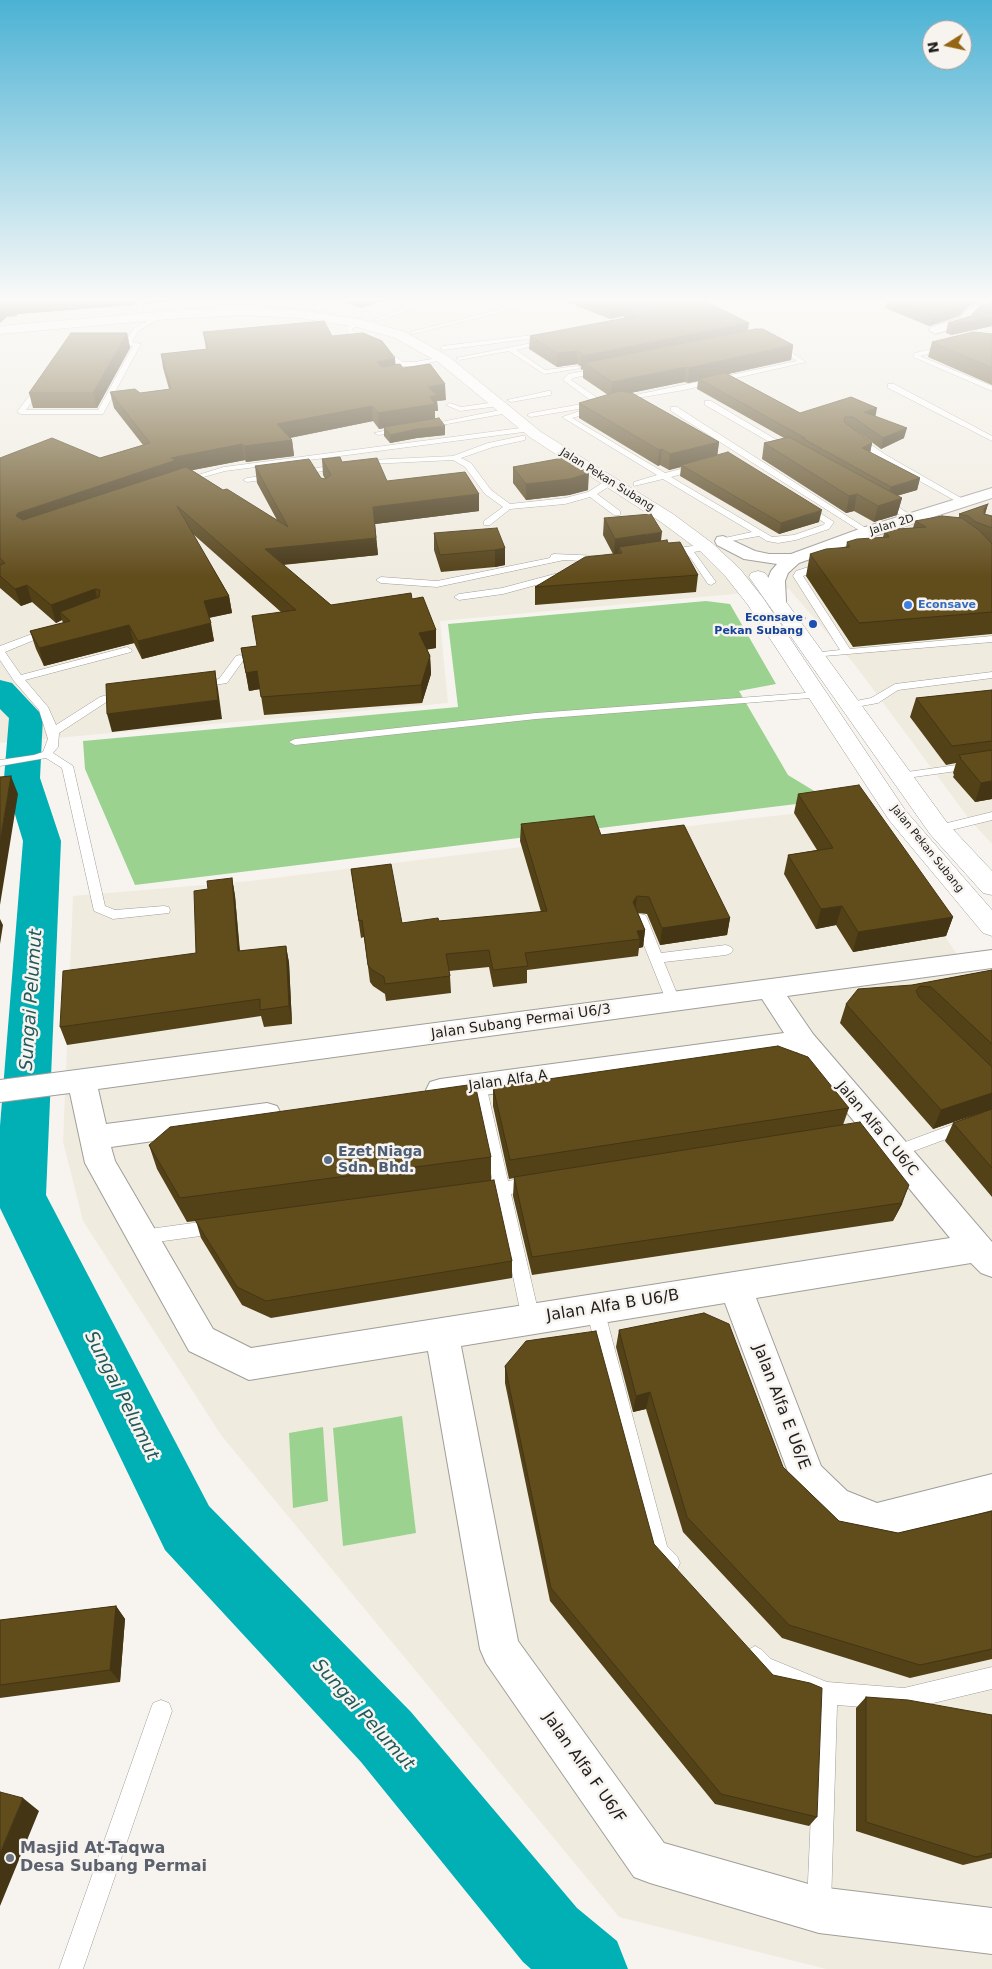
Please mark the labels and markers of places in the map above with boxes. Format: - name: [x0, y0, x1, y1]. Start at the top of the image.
- place label: Econsave: [918, 598, 976, 612]
- marker: Econsave: [902, 599, 914, 611]
- place label: Econsave Pekan Subang: [714, 611, 803, 637]
- marker: Econsave Pekan Subang: [807, 618, 819, 630]
- place label: Ezet Niaga Sdn. Bhd.: [338, 1144, 422, 1176]
- marker: Ezet Niaga Sdn. Bhd.: [322, 1154, 334, 1166]
- place label: Masjid At-Taqwa Desa Subang Permai: [20, 1839, 207, 1877]
- marker: Masjid At-Taqwa Desa Subang Permai: [4, 1852, 16, 1864]

